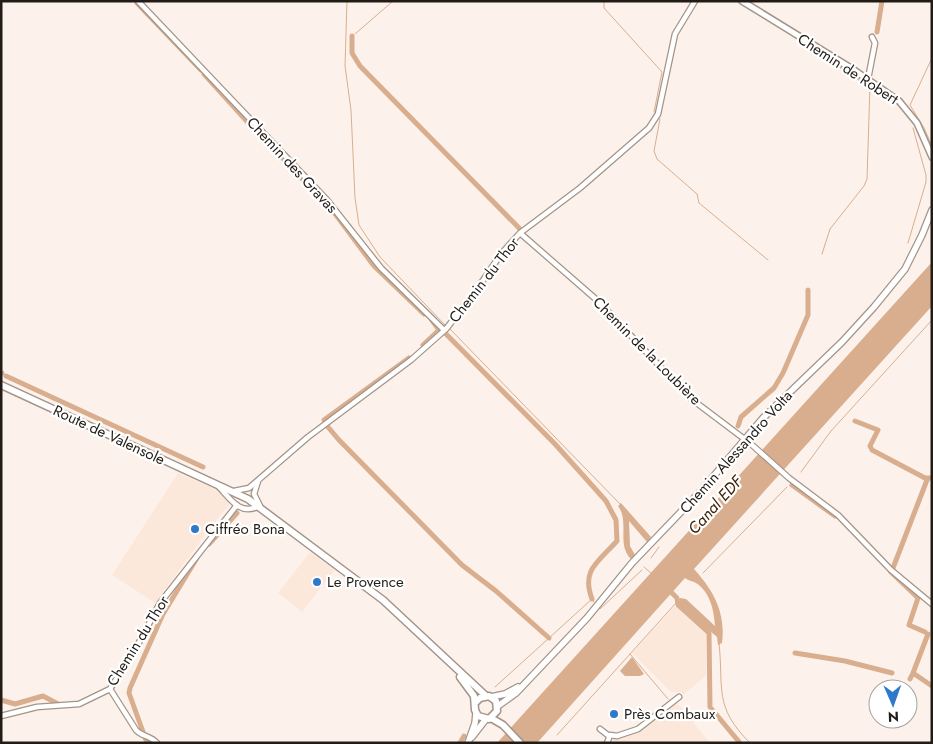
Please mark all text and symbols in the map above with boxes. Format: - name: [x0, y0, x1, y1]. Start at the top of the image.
- street label: Chemin de Robert: [793, 28, 903, 110]
- street label: Chemin des Gravas: [242, 112, 342, 218]
- street label: Chemin du Thor: [444, 232, 525, 327]
- street label: Chemin de la Loubière: [588, 292, 706, 410]
- street label: Chemin Alessandro Volta: [674, 385, 798, 519]
- street label: Route de Valensole: [49, 399, 169, 471]
- water label: Canal EDF: [682, 470, 748, 539]
- place label: Ciffréo Bona: [205, 518, 285, 540]
- marker: Ciffréo Bona: [189, 523, 201, 535]
- place label: Le Provence: [327, 571, 404, 593]
- marker: Le Provence: [311, 576, 323, 588]
- street label: Chemin du Thor: [101, 591, 175, 690]
- north arrow: [868, 679, 918, 729]
- place label: Près Combaux: [624, 703, 716, 725]
- text: N: [888, 707, 899, 727]
- marker: Près Combaux: [608, 708, 620, 720]

